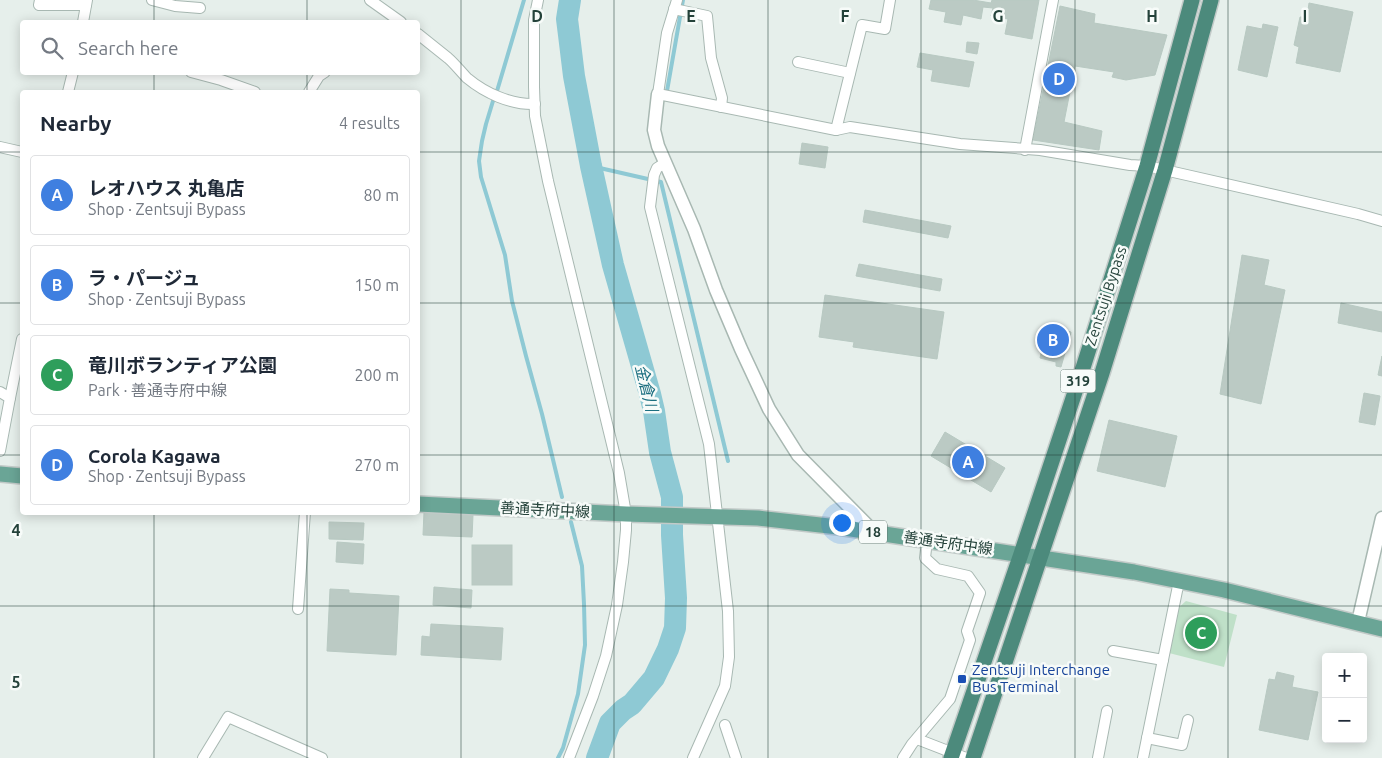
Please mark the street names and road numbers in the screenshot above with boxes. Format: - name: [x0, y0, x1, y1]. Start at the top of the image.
- street label: Zentsuji Bypass: [1081, 244, 1130, 348]
- road number: 319: [1060, 370, 1096, 392]
- street label: 善通寺府中線: [500, 499, 590, 520]
- road number: 18: [859, 520, 887, 544]
- street label: 善通寺府中線: [902, 528, 994, 557]

